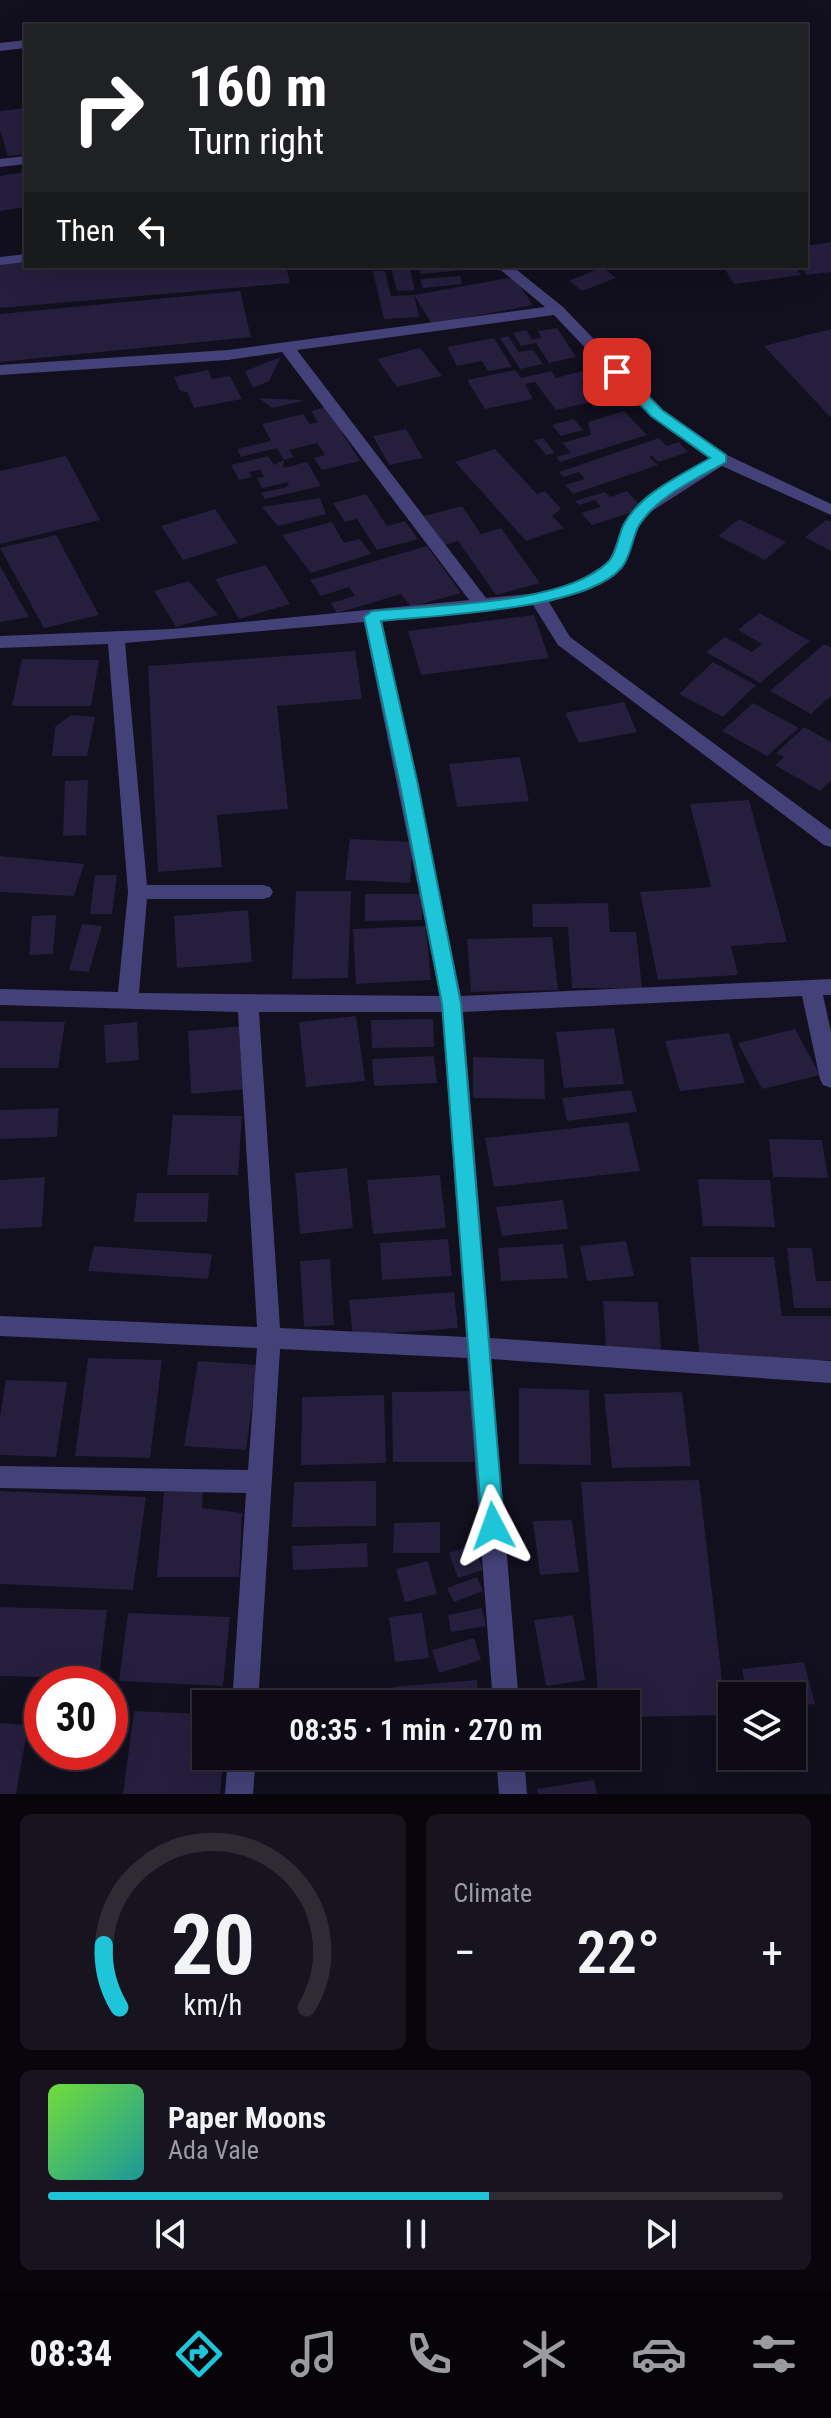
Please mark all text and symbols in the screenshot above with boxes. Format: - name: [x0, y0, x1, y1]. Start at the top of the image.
- text: 160 m: [188, 54, 327, 120]
- icon: right: [56, 56, 160, 160]
- text: Turn right: [188, 121, 324, 163]
- icon: left: [131, 208, 175, 252]
- text: Then: [56, 213, 115, 248]
- pin: [583, 338, 651, 406]
- icon: arrive: [595, 350, 639, 394]
- position arrow: [451, 1484, 535, 1568]
- speed limit sign: 30: [24, 1666, 128, 1770]
- map controls: [718, 1682, 806, 1770]
- button: layers: [718, 1682, 806, 1770]
- text: 08:35 · 1 min · 270 m: [289, 1712, 543, 1747]
- text: Climate: [454, 1878, 532, 1908]
- text: 20: [171, 1897, 255, 1994]
- text: 22°: [577, 1917, 660, 1988]
- text: −: [454, 1927, 476, 1979]
- text: +: [761, 1927, 783, 1979]
- text: km/h: [183, 1988, 242, 2022]
- text: Paper Moons: [168, 2100, 326, 2135]
- text: Ada Vale: [168, 2135, 259, 2165]
- icon: previous: [149, 2212, 193, 2256]
- icon: pause: [394, 2212, 438, 2256]
- icon: next: [639, 2212, 683, 2256]
- icon: directions: [171, 2326, 227, 2382]
- icon: music: [286, 2326, 342, 2382]
- icon: phone: [401, 2326, 457, 2382]
- icon: climate: [516, 2326, 572, 2382]
- icon: car: [631, 2326, 687, 2382]
- icon: filters: [746, 2326, 802, 2382]
- text: 08:34: [29, 2333, 112, 2375]

